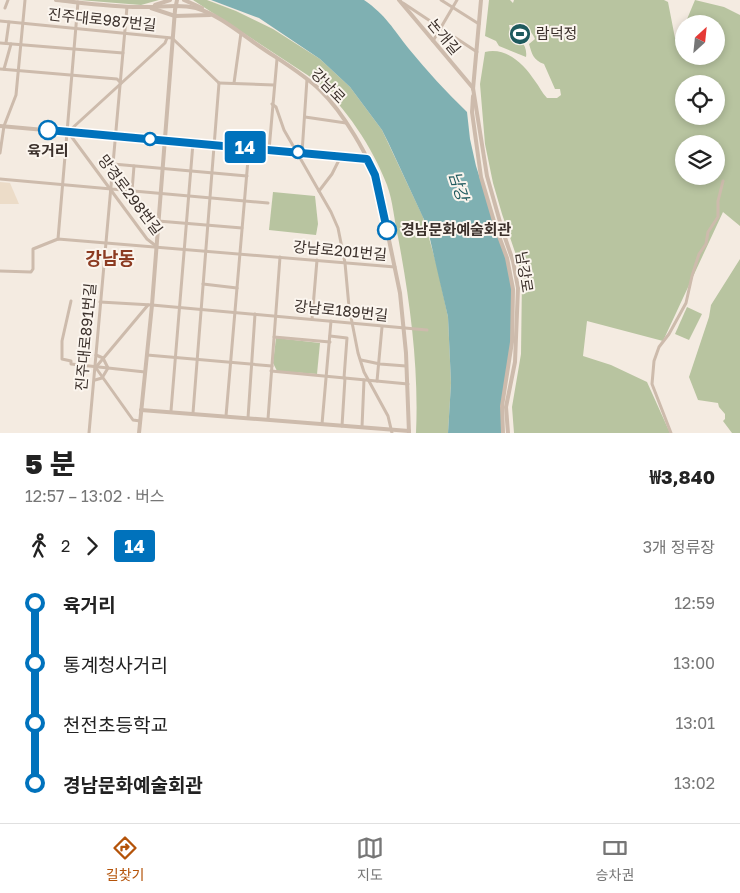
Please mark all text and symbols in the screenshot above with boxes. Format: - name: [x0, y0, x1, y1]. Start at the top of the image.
- street label: 진주대로987번길: [47, 4, 157, 34]
- street label: 논개길: [425, 15, 465, 58]
- north arrow: [675, 15, 725, 65]
- map controls: [675, 15, 725, 185]
- sports icon: 람덕정: [508, 22, 532, 46]
- place label: 람덕정: [536, 24, 577, 42]
- street label: 강남로: [308, 64, 350, 106]
- button: locate: [675, 75, 725, 125]
- marker: 육거리: [38, 120, 58, 140]
- line badge: 14: [222, 131, 268, 163]
- unlabelled marker: [143, 132, 157, 146]
- button: layers: [675, 135, 725, 185]
- text: 14: [235, 136, 255, 158]
- place label: 육거리: [27, 141, 69, 159]
- unlabelled marker: [291, 145, 305, 159]
- street label: 망경로298번길: [95, 151, 167, 238]
- water label: 남강: [445, 169, 474, 205]
- marker: 경남문화예술회관: [377, 220, 397, 240]
- place label: 경남문화예술회관: [401, 220, 512, 238]
- street label: 강남로201번길: [292, 237, 388, 263]
- district label: 강남동: [85, 247, 135, 269]
- street label: 남강로: [513, 250, 537, 294]
- street label: 진주대로891번길: [71, 282, 99, 392]
- street label: 강남로189번길: [293, 296, 389, 324]
- text: 5 분: [25, 447, 75, 480]
- text: ₩3,840: [650, 465, 715, 488]
- text: 12:57 – 13:02 · 버스: [25, 486, 164, 506]
- icon: walk: [25, 532, 53, 560]
- icon: forward: [78, 532, 106, 560]
- text: 14: [124, 535, 145, 557]
- text: 2: [61, 536, 70, 556]
- text: 3개 정류장: [643, 537, 715, 557]
- text: 육거리: [63, 593, 115, 616]
- text: 12:59: [674, 593, 715, 613]
- text: 통계청사거리: [63, 653, 168, 676]
- text: 13:00: [673, 653, 715, 673]
- text: 천전초등학교: [63, 713, 168, 736]
- text: 13:01: [675, 713, 715, 733]
- text: 경남문화예술회관: [63, 773, 203, 796]
- text: 13:02: [674, 773, 715, 793]
- tab: 길찾기: [106, 834, 144, 884]
- tab: 지도: [356, 834, 384, 884]
- tab: 승차권: [596, 834, 634, 884]

